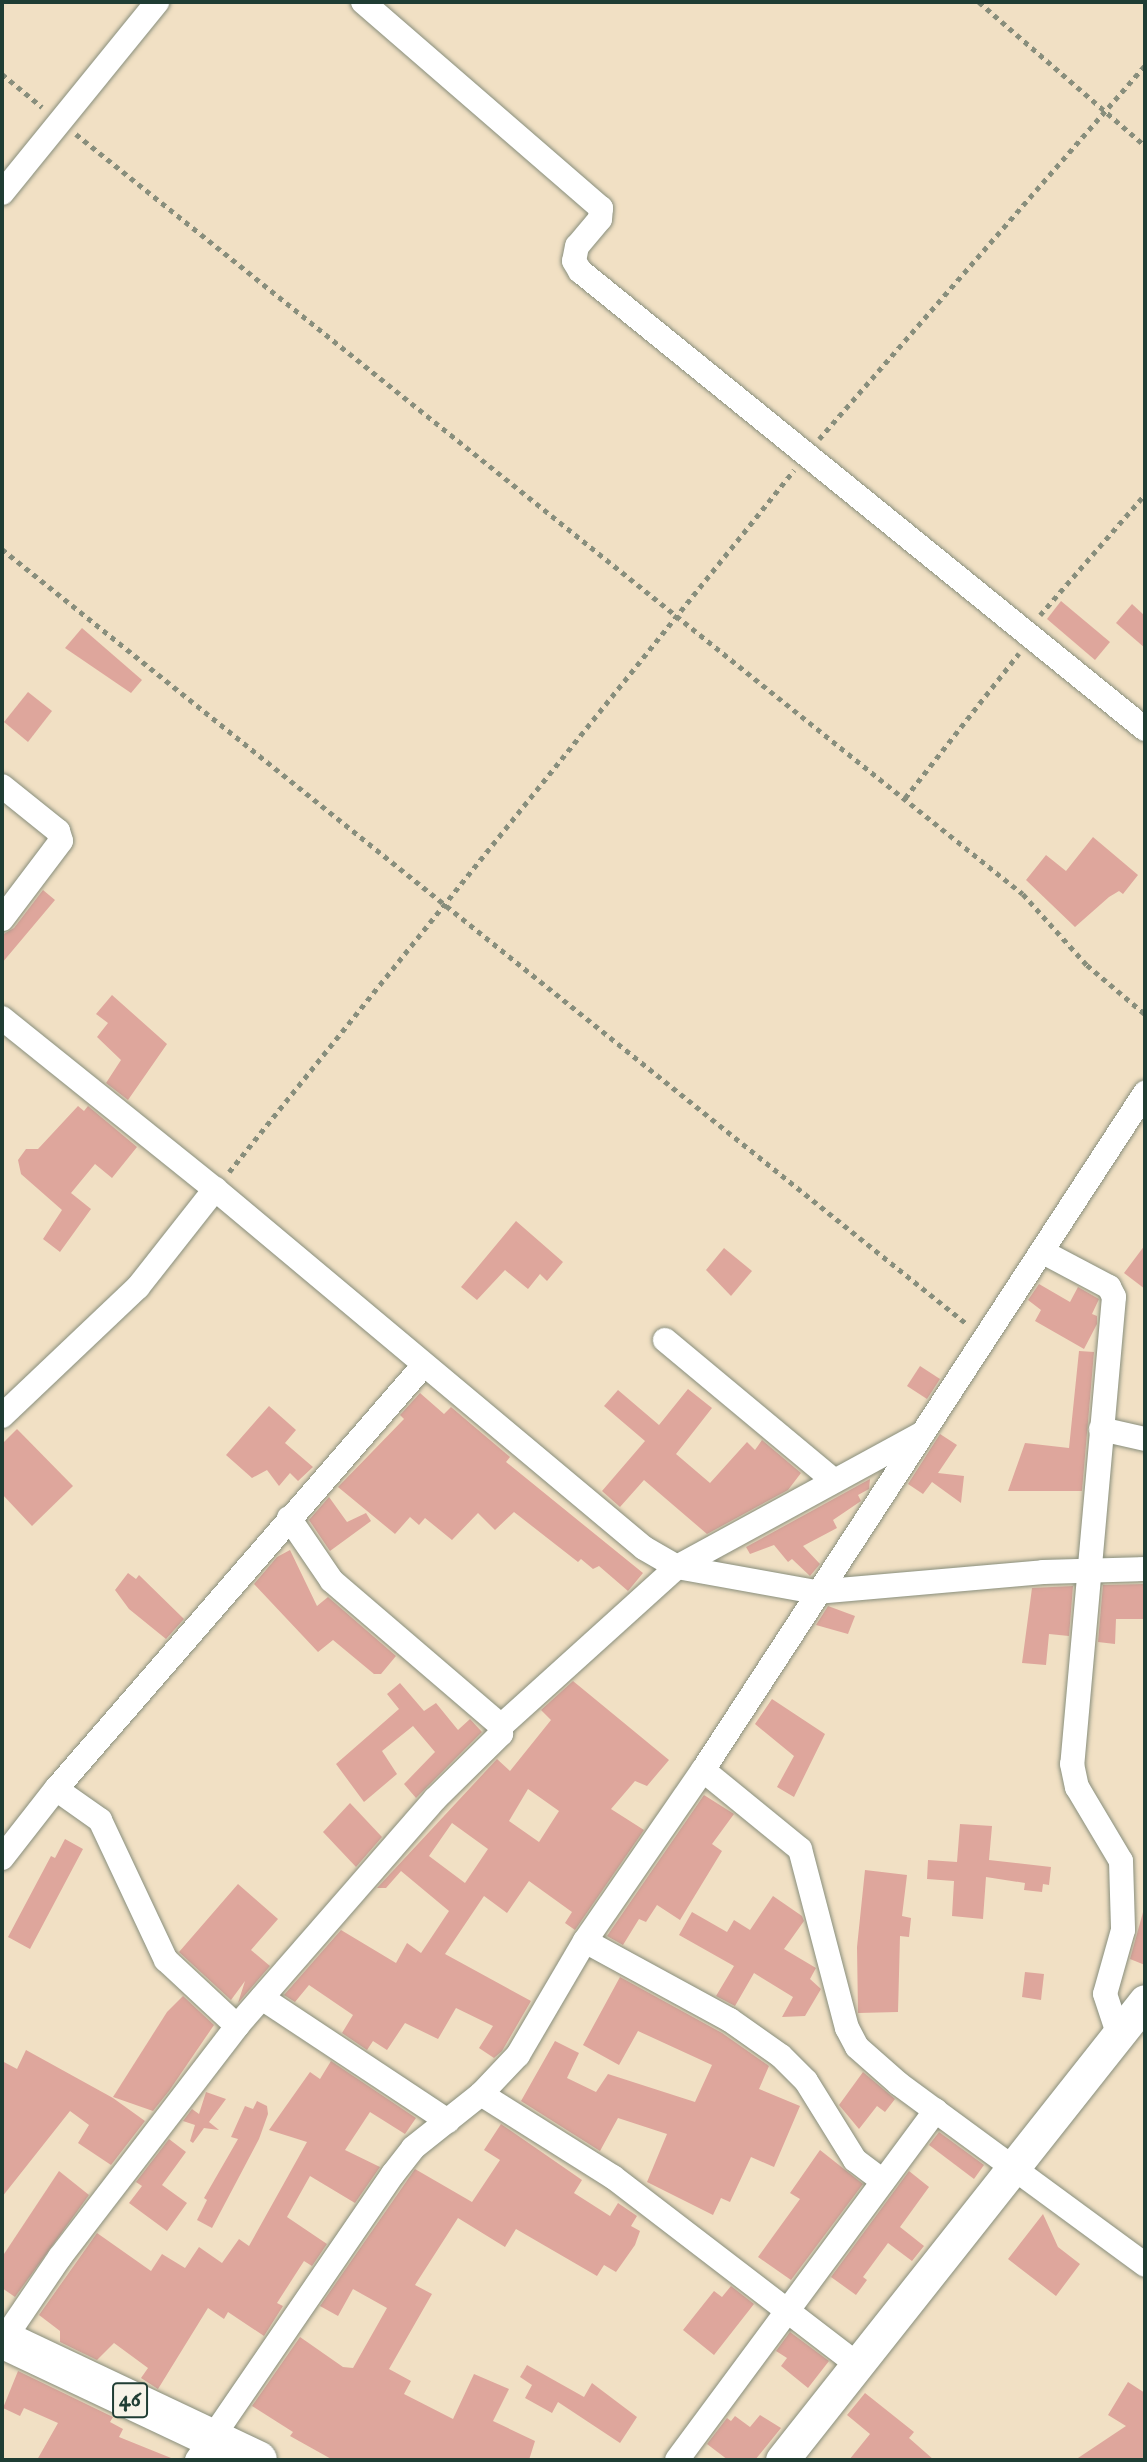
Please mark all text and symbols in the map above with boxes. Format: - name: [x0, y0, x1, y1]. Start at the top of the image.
- road number: 46: [111, 2379, 149, 2420]

